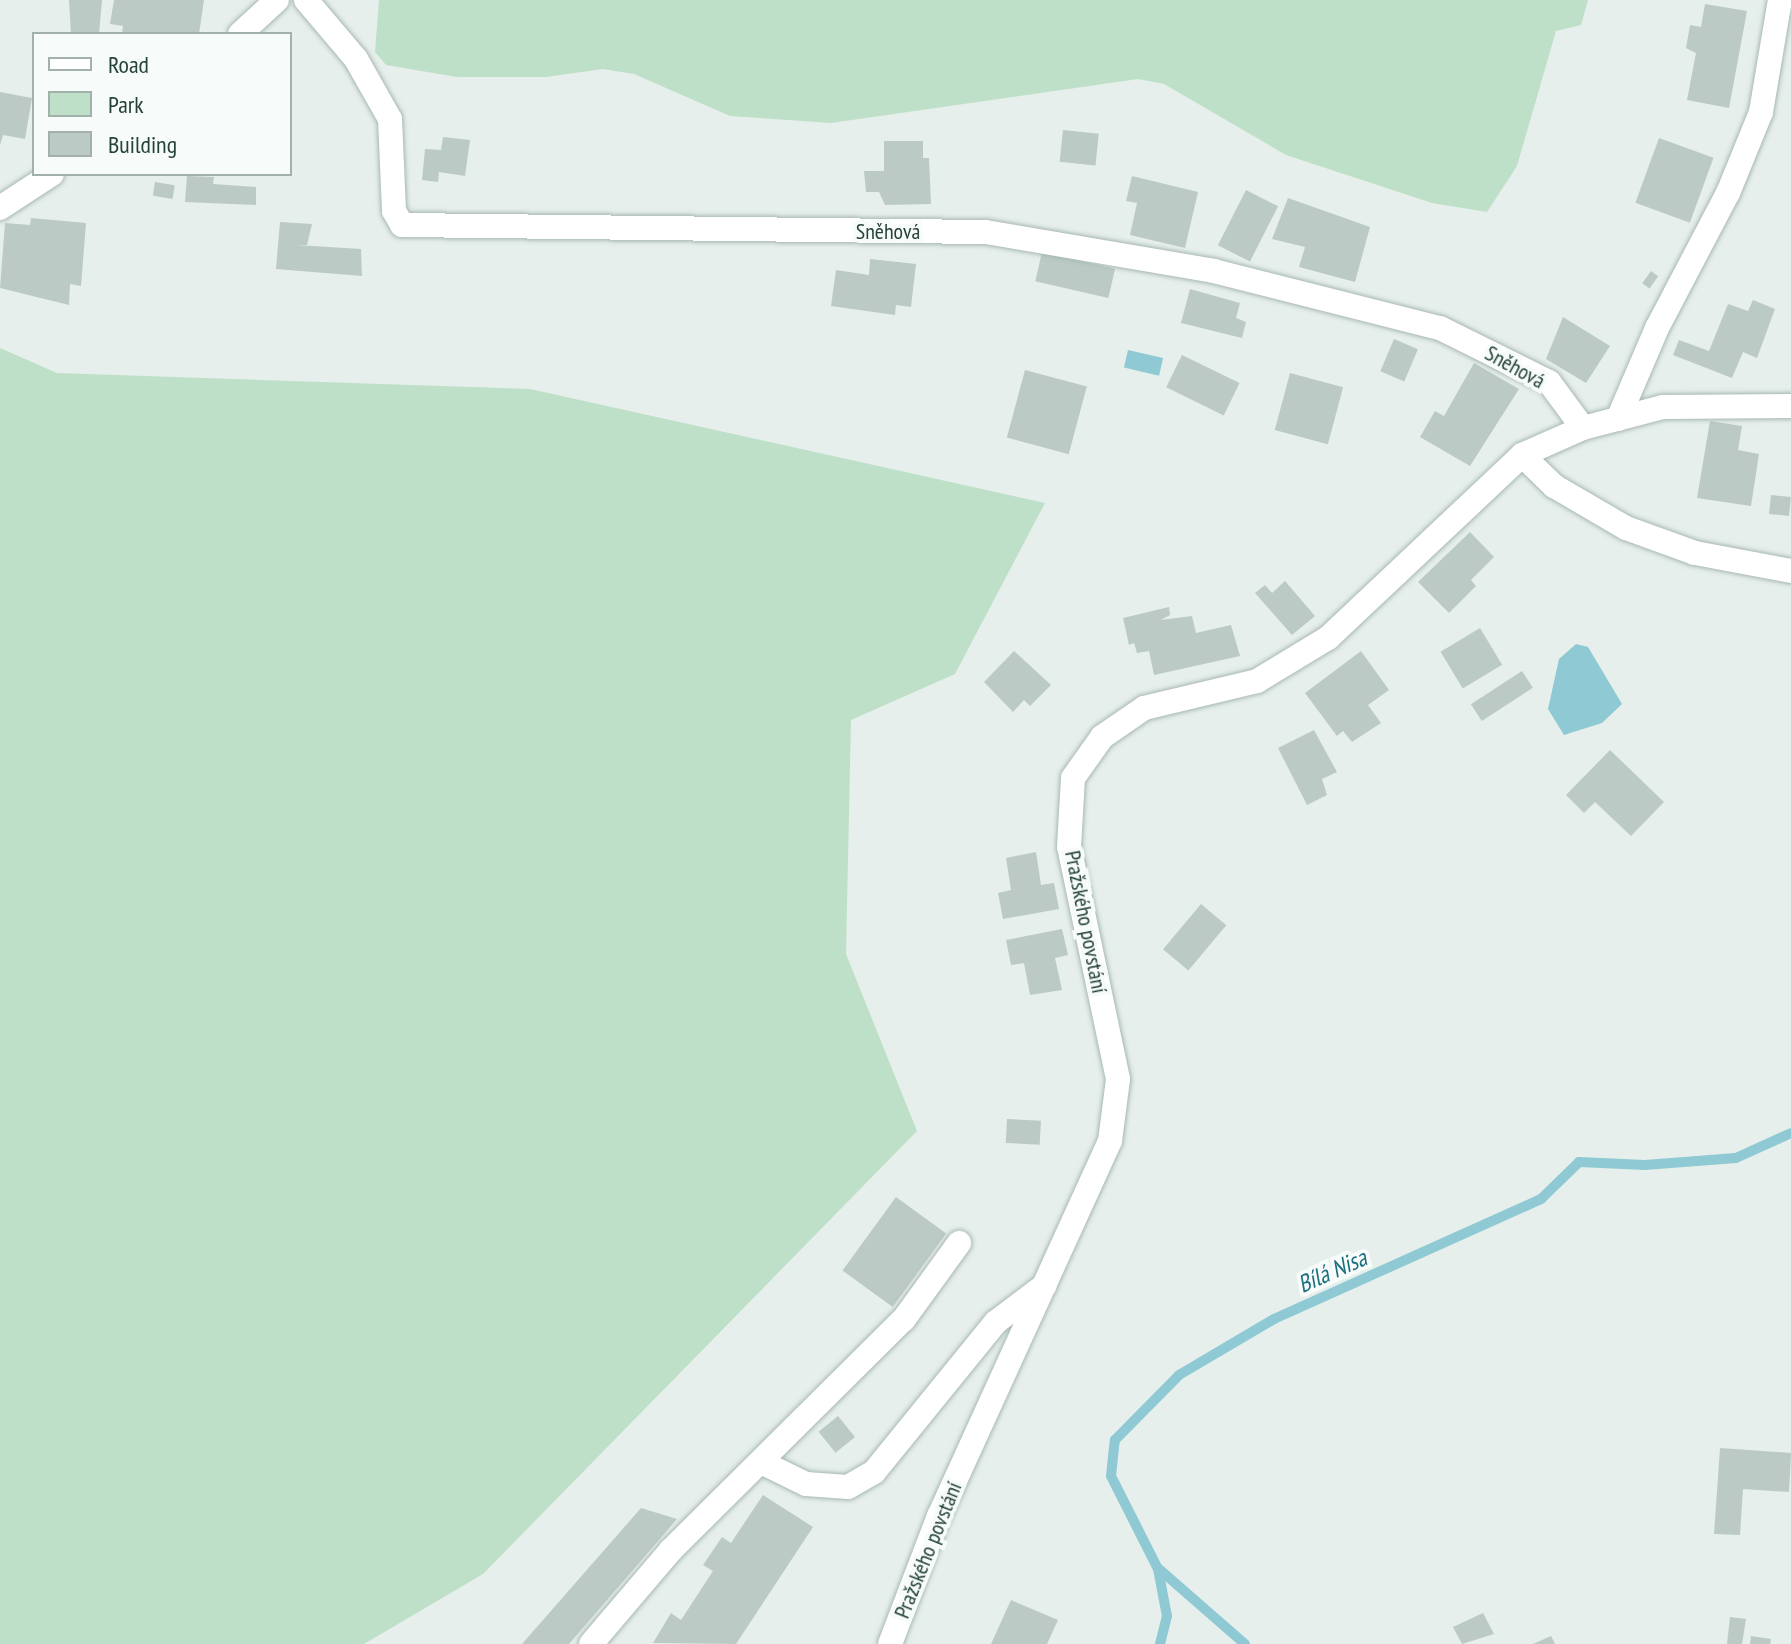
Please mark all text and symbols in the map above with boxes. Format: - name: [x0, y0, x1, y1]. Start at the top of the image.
- legend: [32, 32, 292, 176]
- text: Road: [108, 49, 149, 80]
- text: Park: [108, 89, 144, 120]
- text: Building: [108, 129, 177, 160]
- street label: Sněhová: [856, 219, 920, 245]
- street label: Sněhová: [1480, 340, 1550, 394]
- street label: Pražského povstání: [1059, 848, 1113, 996]
- water label: Bílá Nisa: [1293, 1243, 1371, 1299]
- street label: Pražského povstání: [889, 1478, 967, 1622]

